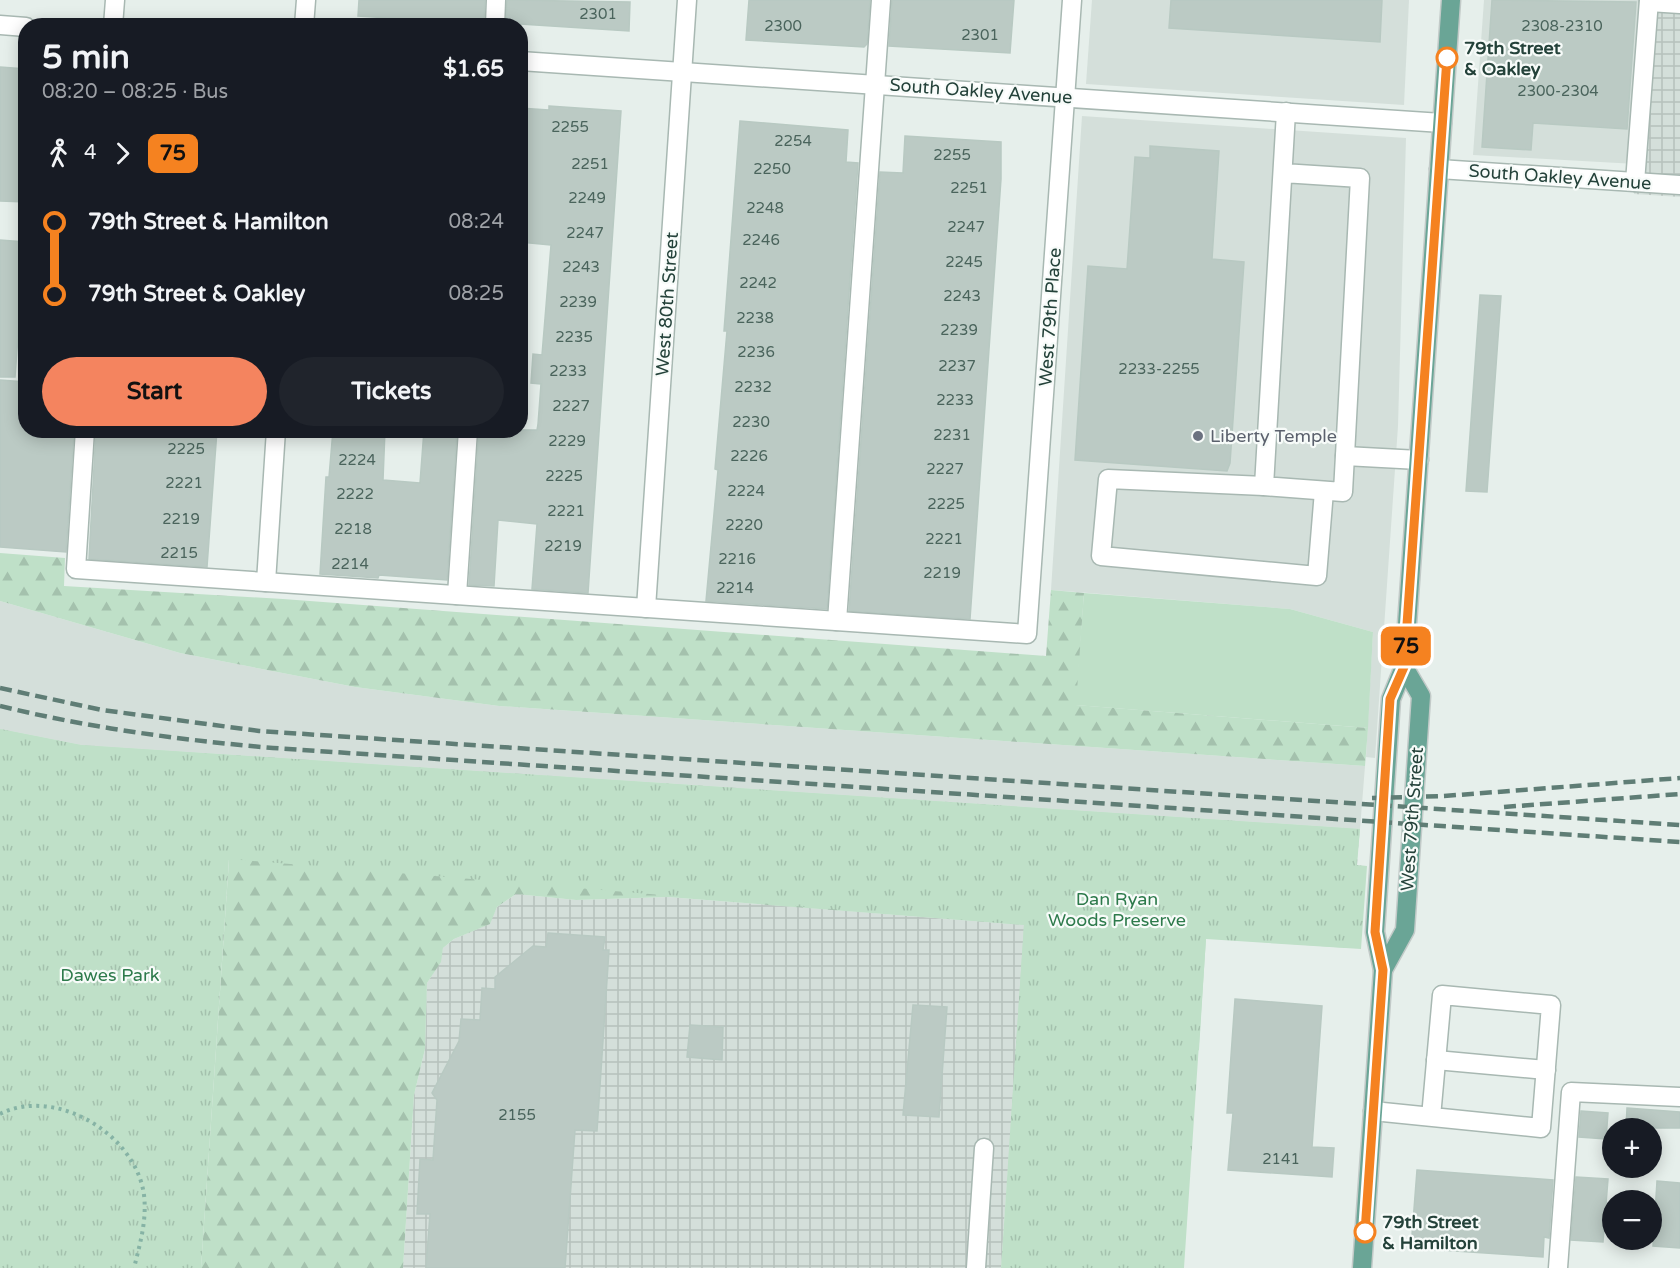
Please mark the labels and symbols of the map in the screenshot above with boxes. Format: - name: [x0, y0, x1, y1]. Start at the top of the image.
- house number: 2301: [579, 5, 617, 23]
- house number: 2300: [764, 17, 802, 35]
- house number: 2308-2310: [1521, 17, 1603, 35]
- house number: 2301: [961, 26, 999, 44]
- place label: 79th Street & Oakley: [1464, 37, 1561, 80]
- marker: 79th Street & Oakley: [1436, 47, 1458, 69]
- street label: South Oakley Avenue: [889, 74, 1073, 108]
- house number: 2300-2304: [1517, 82, 1599, 100]
- house number: 2255: [551, 118, 589, 136]
- house number: 2254: [774, 132, 812, 150]
- house number: 2255: [933, 146, 971, 164]
- house number: 2251: [571, 155, 609, 173]
- house number: 2250: [753, 160, 791, 178]
- street label: South Oakley Avenue: [1468, 160, 1652, 194]
- house number: 2251: [950, 179, 988, 197]
- house number: 2249: [568, 189, 606, 207]
- house number: 2248: [746, 199, 784, 217]
- house number: 2247: [947, 218, 985, 236]
- house number: 2247: [566, 224, 604, 242]
- street label: West 80th Street: [651, 231, 683, 377]
- house number: 2246: [742, 231, 780, 249]
- street label: West 79th Place: [1034, 247, 1066, 387]
- house number: 2245: [945, 253, 983, 271]
- house number: 2243: [562, 258, 600, 276]
- house number: 2242: [739, 274, 777, 292]
- house number: 2243: [943, 287, 981, 305]
- house number: 2239: [559, 293, 597, 311]
- house number: 2238: [736, 309, 774, 327]
- house number: 2239: [940, 321, 978, 339]
- house number: 2235: [555, 328, 593, 346]
- house number: 2236: [737, 343, 775, 361]
- house number: 2237: [938, 357, 976, 375]
- house number: 2233-2255: [1118, 360, 1200, 378]
- house number: 2233: [549, 362, 587, 380]
- house number: 2232: [734, 378, 772, 396]
- house number: 2233: [936, 391, 974, 409]
- house number: 2227: [552, 397, 590, 415]
- house number: 2230: [732, 413, 770, 431]
- place label: Liberty Temple: [1210, 425, 1337, 447]
- house number: 2231: [933, 426, 971, 444]
- marker: Liberty Temple: [1191, 429, 1205, 443]
- house number: 2229: [548, 432, 586, 450]
- house number: 2225: [167, 440, 205, 458]
- house number: 2226: [730, 447, 768, 465]
- house number: 2224: [338, 451, 376, 469]
- house number: 2227: [926, 460, 964, 478]
- house number: 2225: [545, 467, 583, 485]
- house number: 2221: [165, 474, 203, 492]
- house number: 2224: [727, 482, 765, 500]
- house number: 2222: [336, 485, 374, 503]
- house number: 2225: [927, 495, 965, 513]
- house number: 2221: [547, 502, 585, 520]
- house number: 2219: [162, 510, 200, 528]
- house number: 2220: [725, 516, 763, 534]
- house number: 2218: [334, 520, 372, 538]
- house number: 2221: [925, 530, 963, 548]
- house number: 2219: [544, 537, 582, 555]
- house number: 2215: [160, 544, 198, 562]
- house number: 2216: [718, 550, 756, 568]
- house number: 2214: [331, 555, 369, 573]
- house number: 2219: [923, 564, 961, 582]
- house number: 2214: [716, 579, 754, 597]
- line badge: 75: [1379, 626, 1433, 666]
- street label: West 79th Street: [1396, 746, 1428, 892]
- park label: Dan Ryan Woods Preserve: [1048, 888, 1186, 931]
- park label: Dawes Park: [60, 964, 160, 986]
- house number: 2155: [498, 1106, 536, 1124]
- house number: 2141: [1262, 1150, 1300, 1168]
- place label: 79th Street & Hamilton: [1382, 1211, 1479, 1254]
- marker: 79th Street & Hamilton: [1354, 1221, 1376, 1243]

